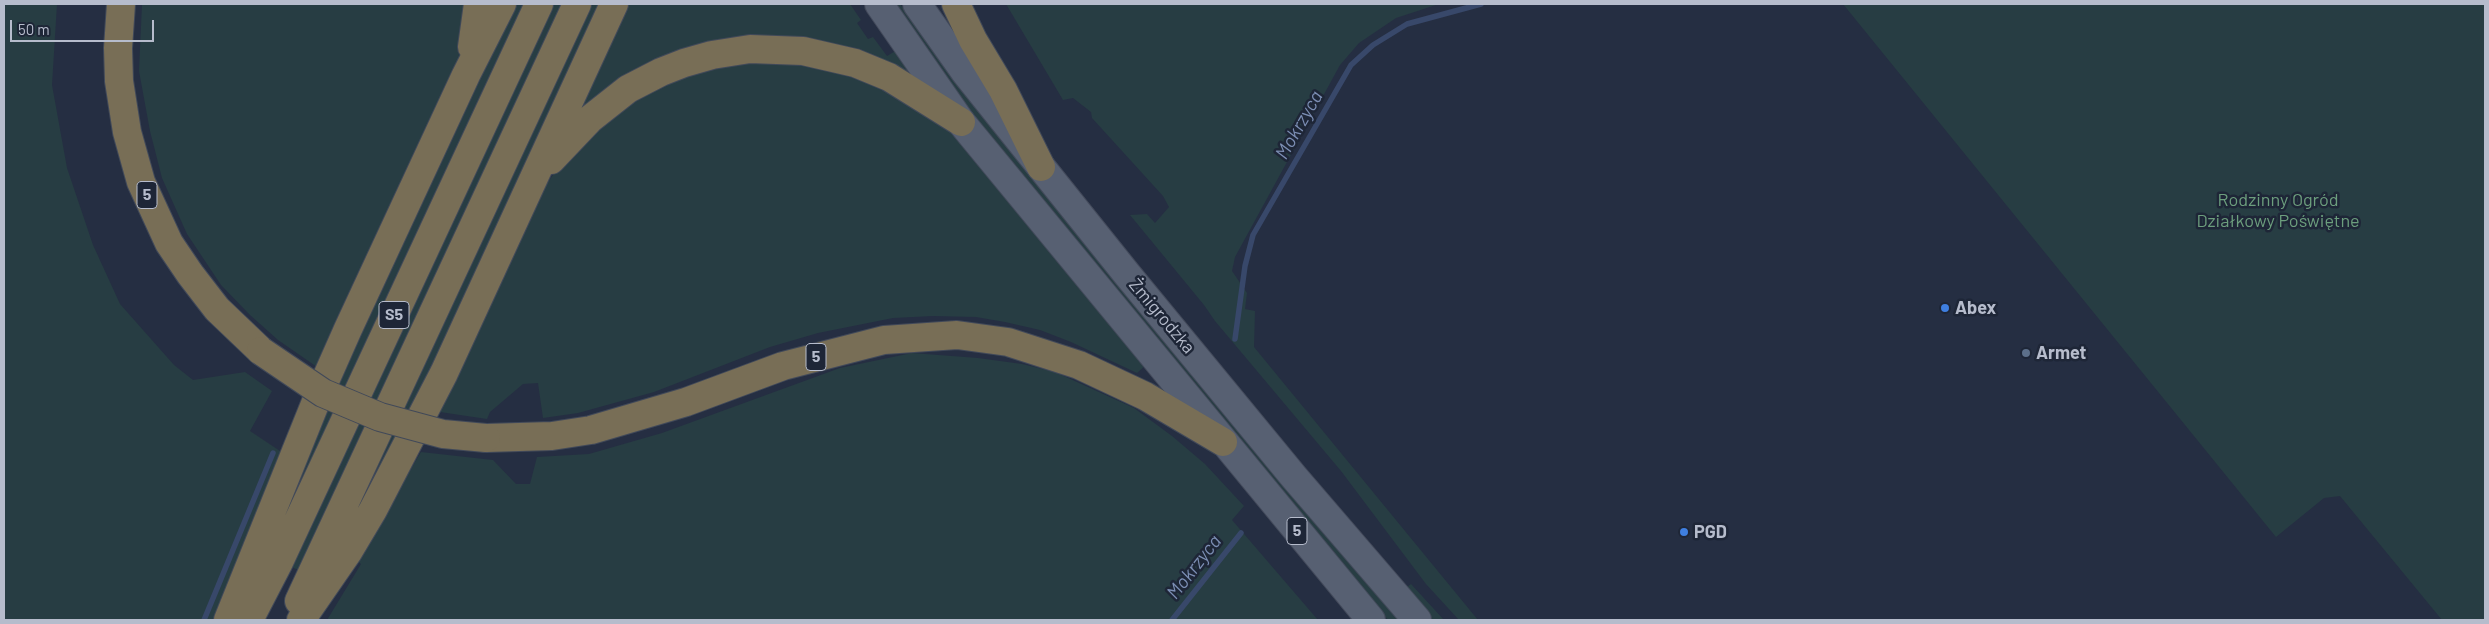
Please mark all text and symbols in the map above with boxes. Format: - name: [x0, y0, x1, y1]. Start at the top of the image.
- scale bar: [12, 10, 156, 42]
- text: 50 m: [18, 20, 50, 38]
- water label: Mokrzyca: [1270, 87, 1328, 163]
- road number: 5: [137, 182, 157, 208]
- park label: Rodzinny Ogród Działkowy Poświętne: [2196, 189, 2360, 232]
- street label: Żmigrodzka: [1124, 274, 1200, 358]
- place label: Abex: [1955, 297, 1996, 319]
- road number: S5: [379, 302, 409, 328]
- marker: Abex: [1939, 302, 1951, 314]
- place label: Armet: [2036, 342, 2086, 364]
- road number: 5: [806, 344, 826, 371]
- marker: Armet: [2020, 347, 2032, 359]
- road number: 5: [1287, 518, 1307, 544]
- place label: PGD: [1694, 521, 1727, 543]
- marker: PGD: [1678, 526, 1690, 538]
- water label: Mokrzyca: [1162, 530, 1226, 604]

